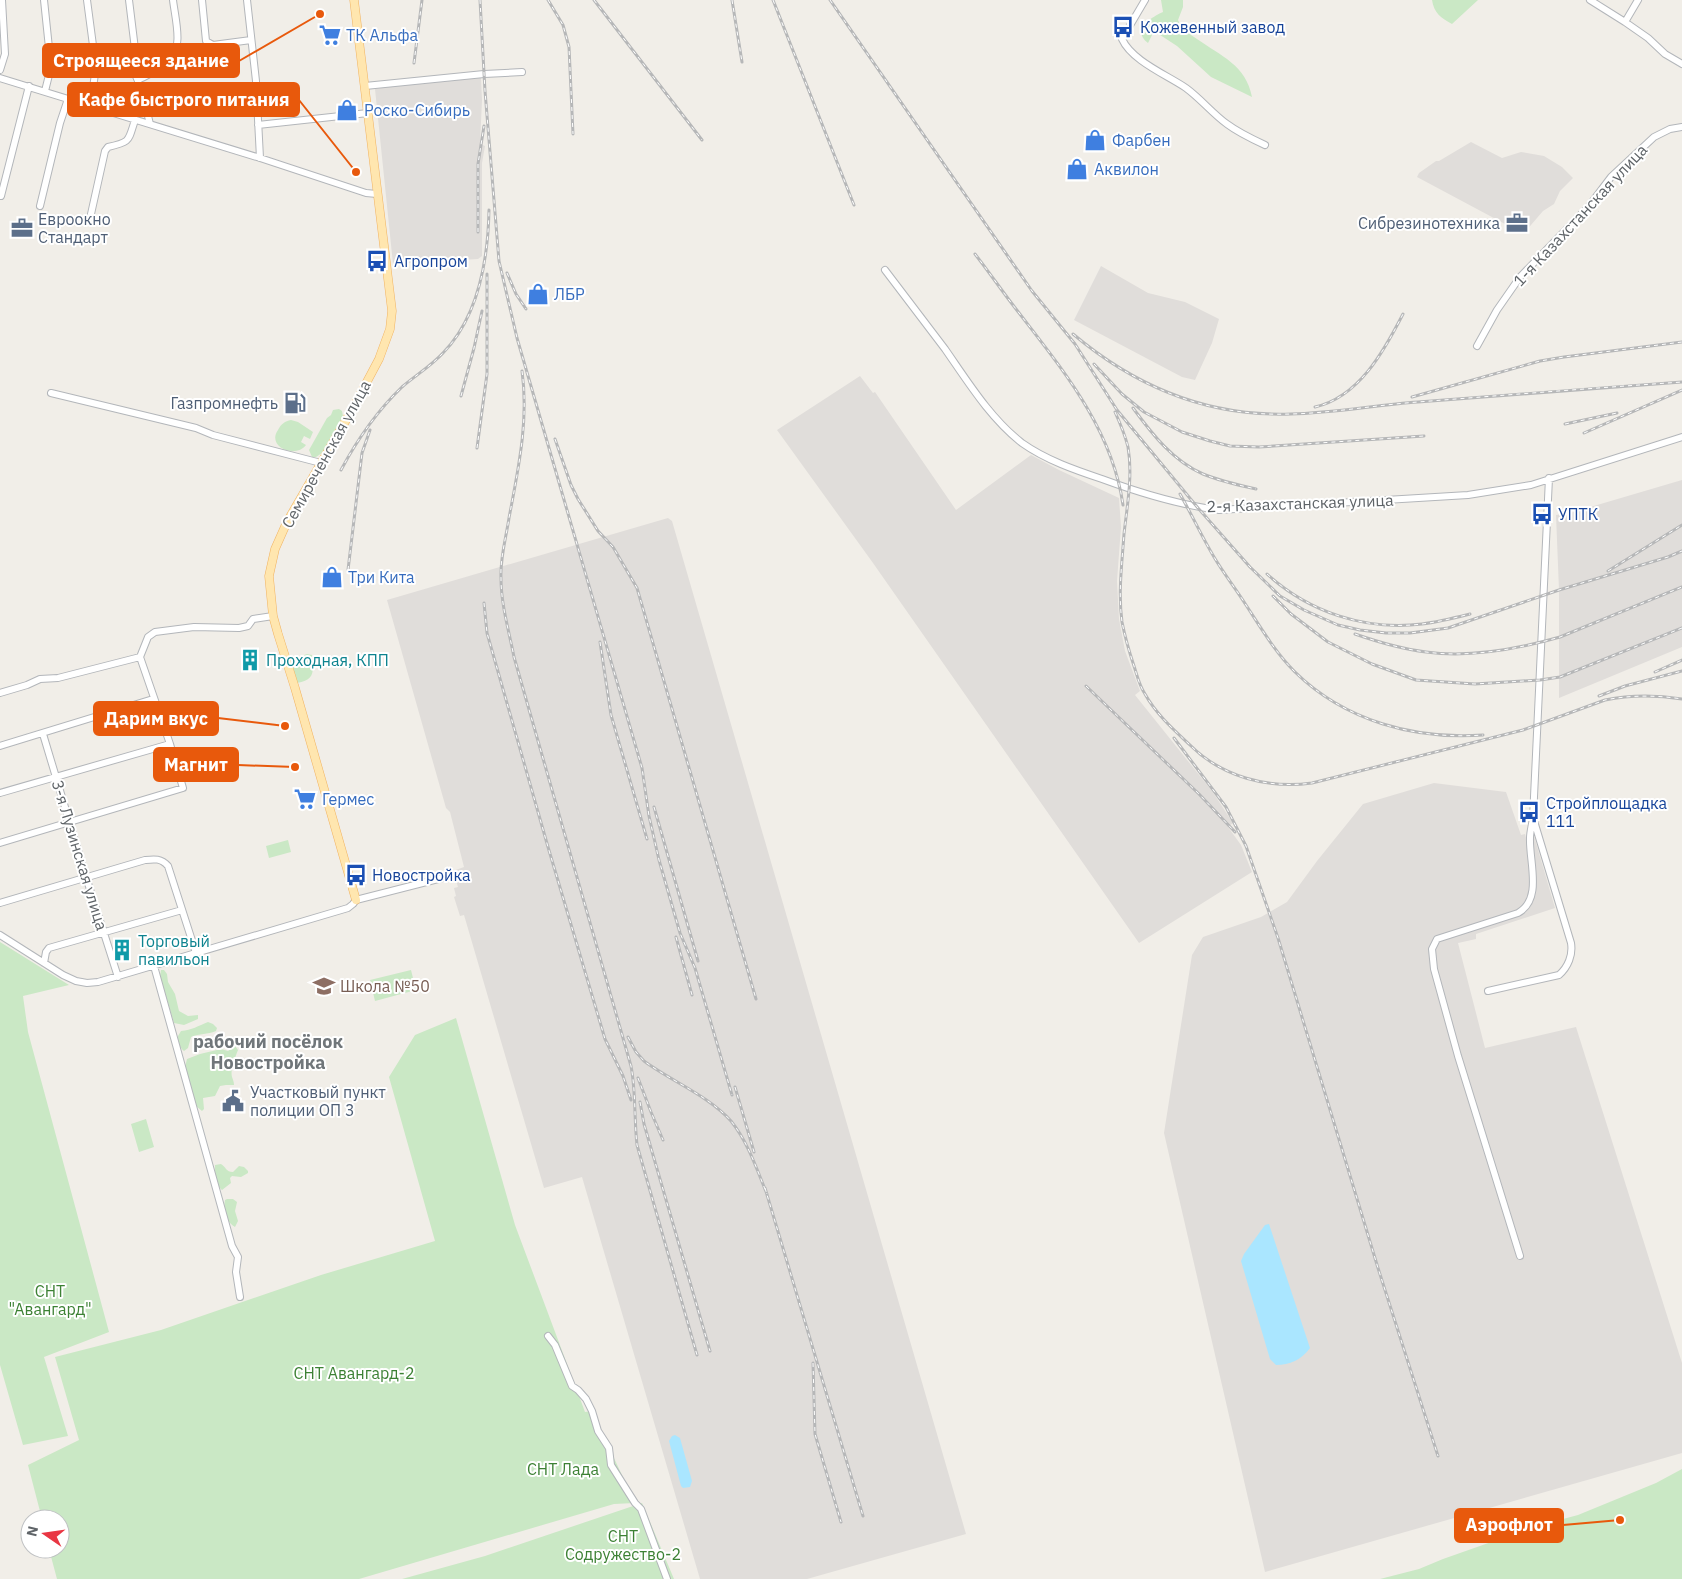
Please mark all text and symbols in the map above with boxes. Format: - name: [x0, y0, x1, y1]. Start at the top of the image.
- bus stop icon: Кожевенный завод: [1110, 14, 1136, 40]
- place label: Кожевенный завод: [1140, 17, 1285, 37]
- supermarket icon: ТК Альфа: [317, 22, 343, 48]
- place label: ТК Альфа: [346, 25, 418, 45]
- callout: Строящееся здание: [43, 44, 239, 77]
- text: Строящееся здание: [53, 49, 229, 72]
- callout: Кафе быстрого питания: [68, 83, 299, 116]
- text: Кафе быстрого питания: [78, 88, 290, 111]
- shop icon: Роско-Сибирь: [334, 97, 360, 123]
- place label: Роско-Сибирь: [364, 100, 470, 120]
- shop icon: Фарбен: [1082, 127, 1108, 153]
- place label: Фарбен: [1112, 130, 1171, 150]
- street label: 1-я Казахстанская улица: [1509, 139, 1651, 290]
- shop icon: Аквилон: [1064, 156, 1090, 182]
- place label: Аквилон: [1094, 159, 1159, 179]
- place label: Евроокно Стандарт: [38, 209, 111, 247]
- office icon: Сибрезинотехника: [1504, 210, 1530, 236]
- place label: Сибрезинотехника: [1358, 213, 1500, 233]
- office icon: Евроокно Стандарт: [9, 215, 35, 241]
- bus stop icon: Агропром: [364, 248, 390, 274]
- place label: Агропром: [394, 251, 468, 271]
- shop icon: ЛБР: [525, 281, 551, 307]
- place label: ЛБР: [554, 284, 585, 304]
- street label: Семиреченская улица: [277, 376, 375, 531]
- fuel station icon: Газпромнефть: [282, 390, 308, 416]
- place label: Газпромнефть: [170, 393, 278, 413]
- street label: 2-я Казахстанская улица: [1206, 490, 1394, 516]
- bus stop icon: УПТК: [1529, 501, 1555, 527]
- place label: УПТК: [1558, 504, 1598, 524]
- shop icon: Три Кита: [319, 564, 345, 590]
- place label: Три Кита: [348, 567, 415, 587]
- building icon: Проходная, КПП: [237, 647, 263, 673]
- place label: Проходная, КПП: [266, 650, 389, 670]
- callout: Дарим вкус: [94, 702, 218, 735]
- text: Дарим вкус: [104, 707, 208, 730]
- callout: Магнит: [154, 748, 238, 781]
- text: Магнит: [164, 753, 228, 776]
- street label: 3-я Лузинская улица: [48, 777, 112, 933]
- supermarket icon: Гермес: [292, 786, 318, 812]
- place label: Гермес: [322, 789, 374, 809]
- place label: Стройплощадка 111: [1546, 793, 1668, 831]
- bus stop icon: Стройплощадка 111: [1516, 799, 1542, 825]
- bus stop icon: Новостройка: [343, 862, 369, 888]
- place label: Новостройка: [372, 865, 471, 885]
- place label: Торговый павильон: [138, 931, 210, 969]
- building icon: Торговый павильон: [109, 937, 135, 963]
- school or university icon: Школа №50: [311, 973, 337, 999]
- place label: Школа №50: [340, 976, 430, 996]
- district label: рабочий посёлок Новостройка: [193, 1030, 343, 1074]
- place label: Участковый пункт полиции ОП 3: [250, 1082, 386, 1120]
- public building icon: Участковый пункт полиции ОП 3: [220, 1088, 246, 1114]
- park label: СНТ "Авангард": [8, 1281, 92, 1319]
- park label: СНТ Авангард-2: [294, 1363, 414, 1383]
- park label: СНТ Лада: [527, 1459, 600, 1479]
- north arrow: [20, 1509, 70, 1559]
- callout: Аэрофлот: [1455, 1509, 1563, 1542]
- text: Аэрофлот: [1465, 1513, 1553, 1536]
- text: N: [22, 1524, 42, 1538]
- park label: СНТ Содружество-2: [565, 1526, 681, 1564]

